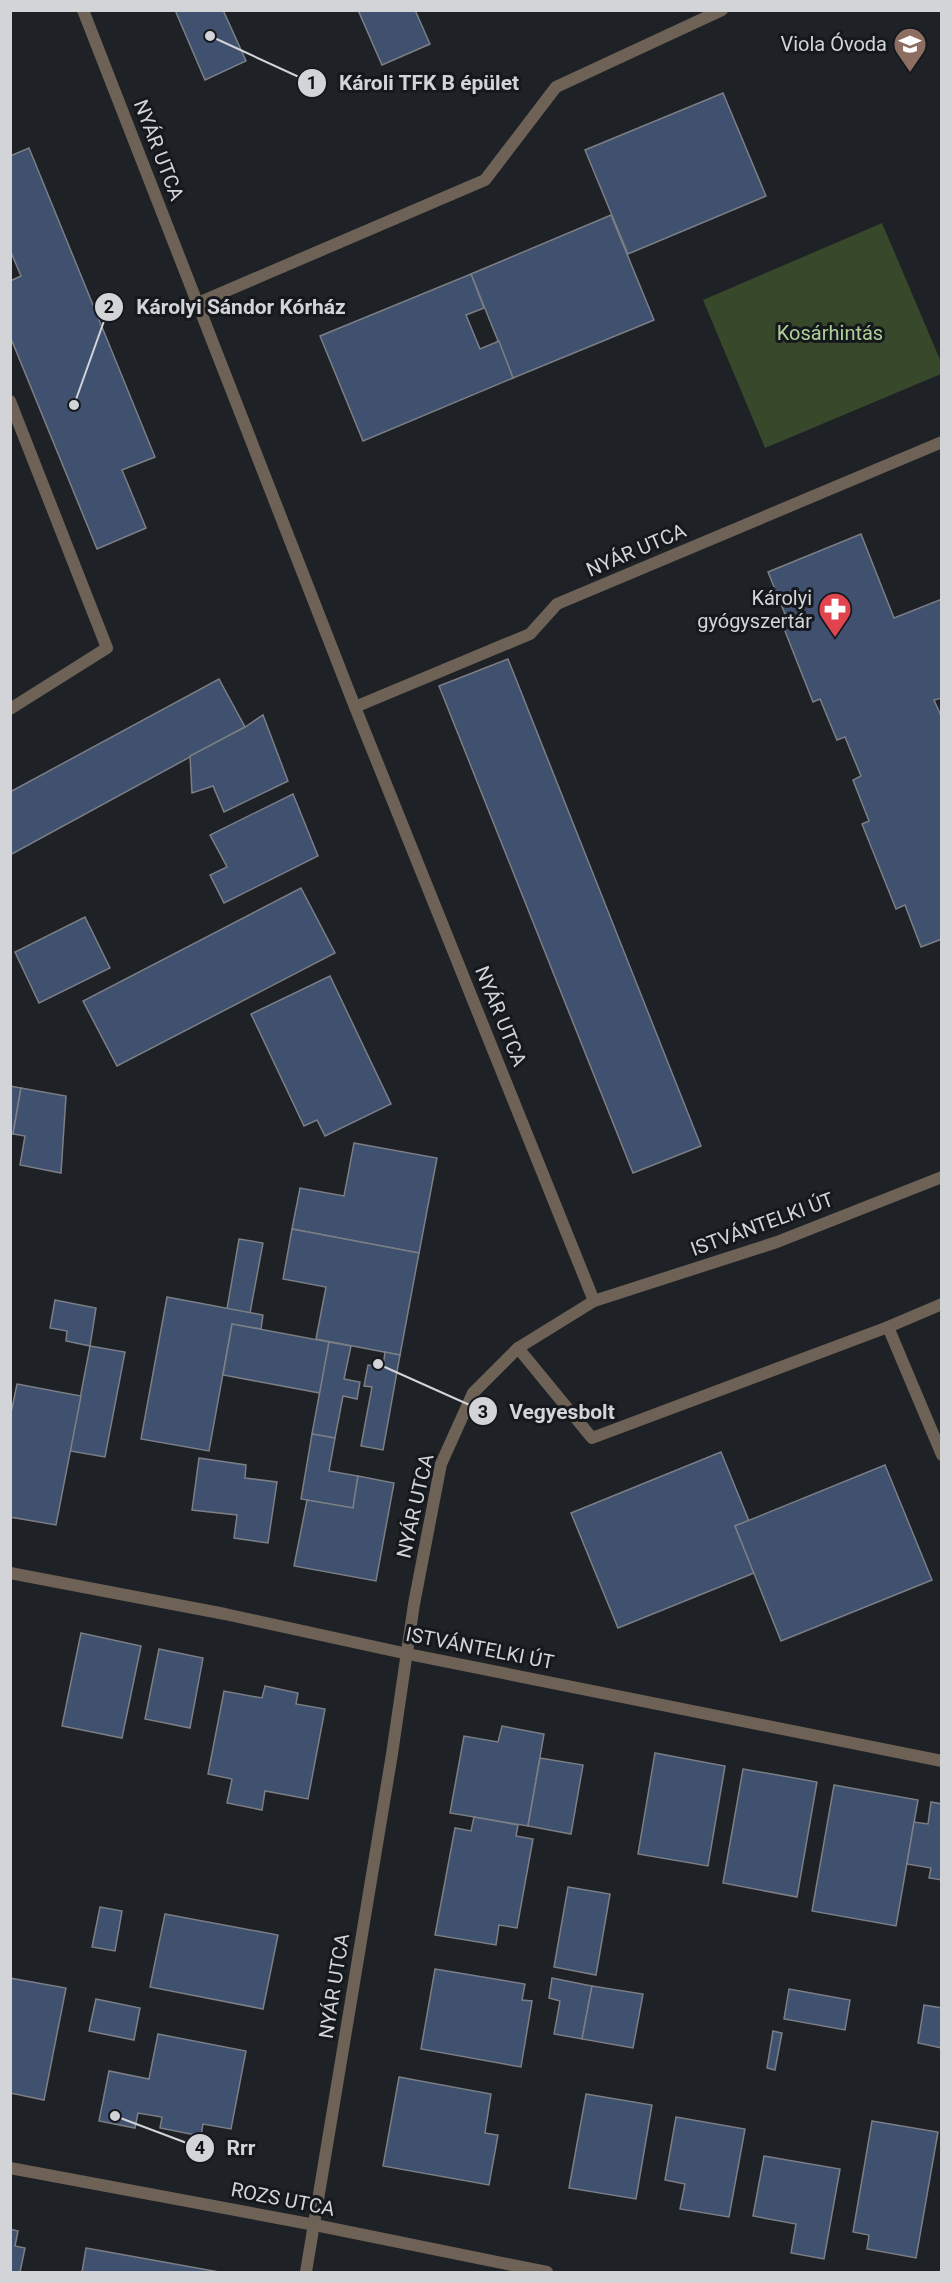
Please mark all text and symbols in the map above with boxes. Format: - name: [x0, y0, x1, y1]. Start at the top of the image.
- school or university icon: Viola Óvoda: [892, 26, 928, 73]
- place label: Viola Óvoda: [780, 32, 887, 56]
- callout: Károli TFK B épület: [297, 63, 531, 102]
- text: Károli TFK B épület: [339, 71, 519, 95]
- text: 1: [307, 72, 317, 93]
- street label: NYÁR UTCA: [129, 96, 189, 204]
- callout: Károlyi Sándor Kórház: [94, 287, 358, 326]
- text: Károlyi Sándor Kórház: [136, 295, 346, 319]
- text: 2: [104, 296, 114, 317]
- park label: Kosárhintás: [777, 321, 883, 345]
- street label: NYÁR UTCA: [582, 518, 690, 582]
- place label: Károlyi gyógyszertár: [697, 586, 812, 633]
- pharmacy icon: Károlyi gyógyszertár: [817, 591, 853, 638]
- street label: NYÁR UTCA: [470, 962, 532, 1070]
- street label: ISTVÁNTELKI ÚT: [687, 1187, 837, 1261]
- callout: Vegyesbolt: [468, 1392, 627, 1431]
- text: Vegyesbolt: [509, 1400, 615, 1424]
- text: 3: [478, 1401, 488, 1422]
- street label: NYÁR UTCA: [391, 1452, 439, 1560]
- street label: ISTVÁNTELKI ÚT: [404, 1622, 556, 1674]
- street label: NYÁR UTCA: [314, 1932, 354, 2040]
- callout: Rrr: [185, 2128, 268, 2167]
- text: Rrr: [227, 2136, 256, 2160]
- text: 4: [195, 2137, 205, 2158]
- street label: ROZS UTCA: [229, 2177, 337, 2221]

